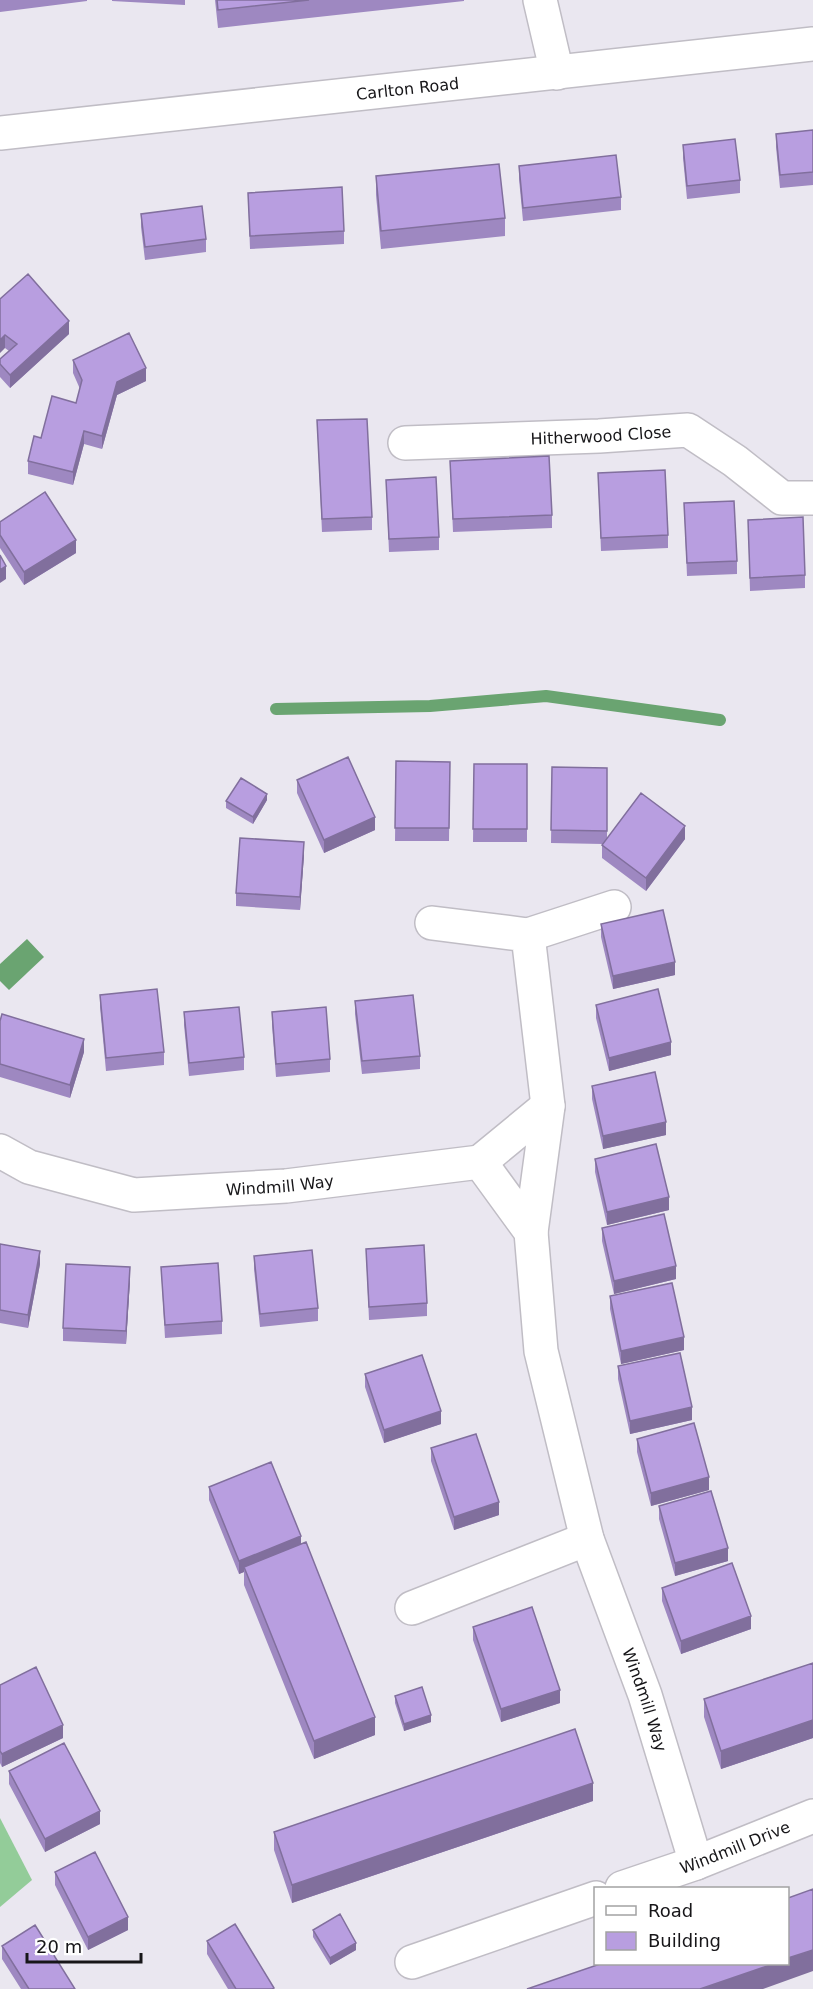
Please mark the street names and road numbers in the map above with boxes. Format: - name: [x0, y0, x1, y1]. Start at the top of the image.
- street label: Carlton Road: [355, 73, 460, 103]
- street label: Hitherwood Close: [530, 422, 672, 448]
- street label: Windmill Way: [225, 1171, 335, 1199]
- street label: Windmill Way: [619, 1645, 671, 1754]
- street label: Windmill Drive: [677, 1817, 793, 1877]

